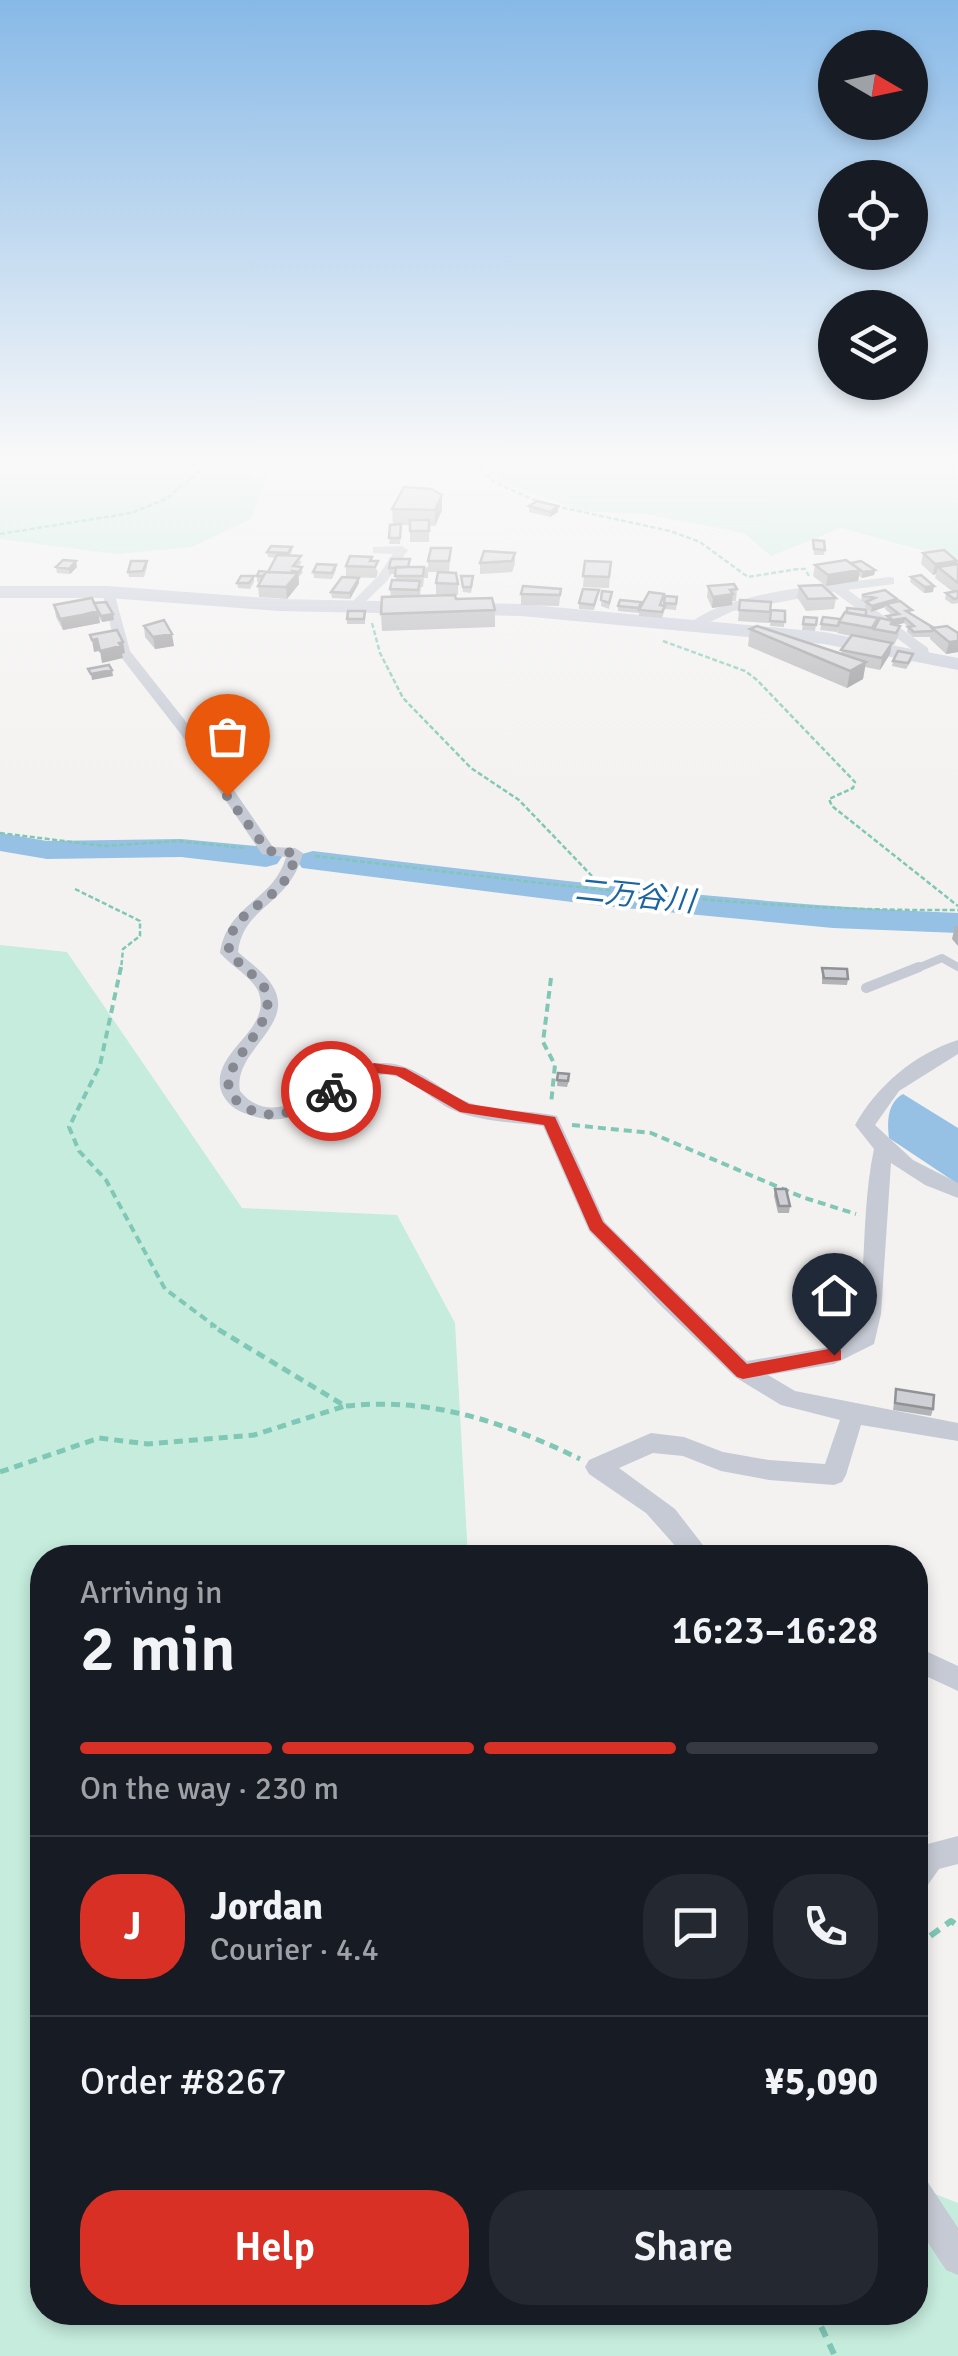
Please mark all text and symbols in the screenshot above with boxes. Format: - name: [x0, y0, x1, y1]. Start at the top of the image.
- north arrow: [818, 30, 928, 140]
- map controls: [818, 30, 928, 400]
- button: locate: [818, 160, 928, 270]
- button: layers: [818, 290, 928, 400]
- pin: [185, 694, 270, 797]
- icon: bag: [200, 709, 255, 764]
- water label: 二万谷川: [573, 871, 700, 921]
- courier: [281, 1041, 381, 1141]
- icon: bike: [304, 1064, 359, 1119]
- pin: [792, 1253, 877, 1356]
- icon: home: [807, 1268, 862, 1323]
- text: Arriving in: [80, 1573, 222, 1612]
- text: 16:23–16:28: [672, 1607, 878, 1654]
- text: 2 min: [80, 1609, 236, 1689]
- text: On the way · 230 m: [80, 1769, 339, 1808]
- button: chat: [643, 1874, 748, 1979]
- button: phone: [773, 1874, 878, 1979]
- text: Jordan: [210, 1883, 323, 1930]
- text: J: [124, 1903, 141, 1950]
- text: Courier · 4.4: [210, 1930, 379, 1969]
- text: Order #8267: [80, 2058, 287, 2105]
- text: ¥5,090: [764, 2058, 878, 2105]
- button: Help: [80, 2190, 469, 2305]
- button: Share: [489, 2190, 878, 2305]

